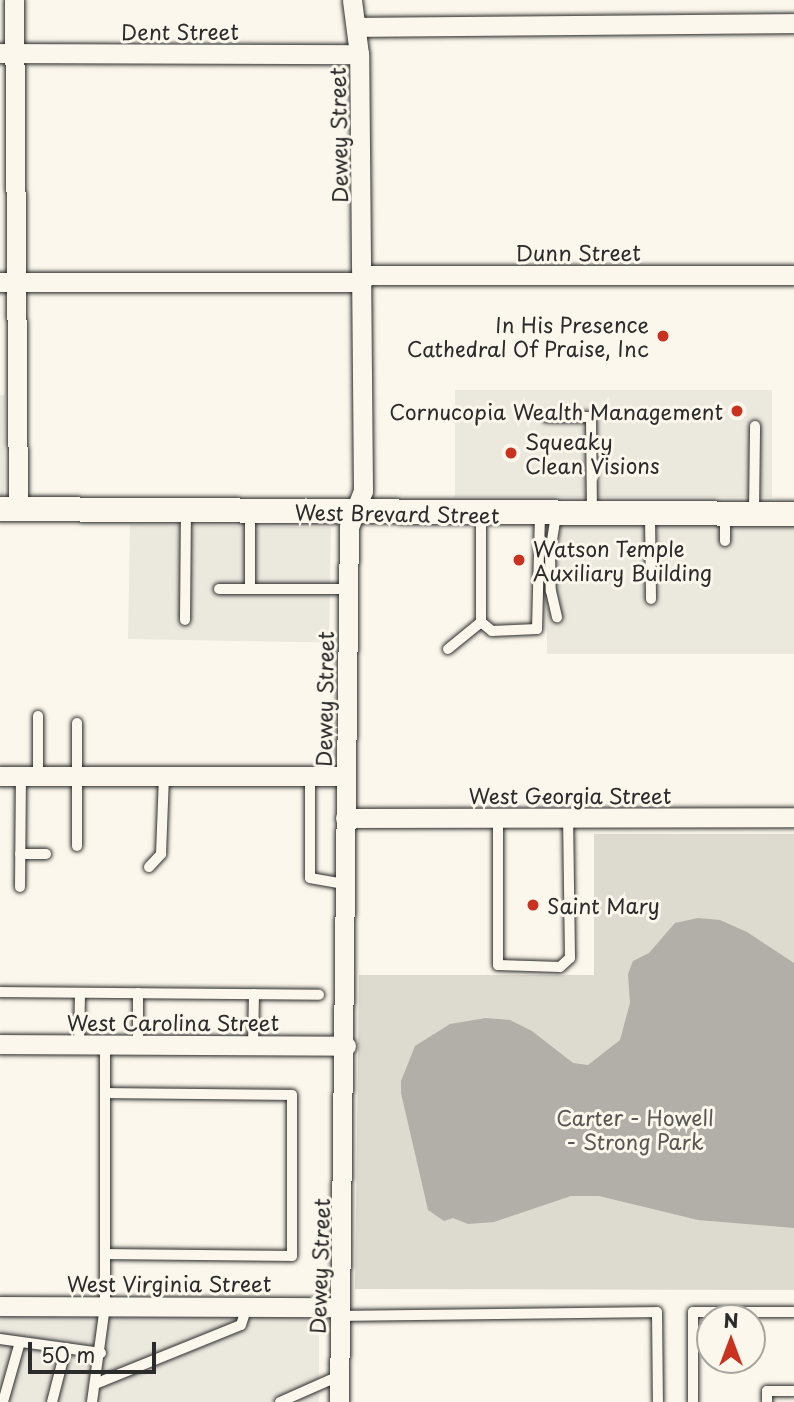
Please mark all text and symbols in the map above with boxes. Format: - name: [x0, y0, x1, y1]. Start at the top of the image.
- street label: Dent Street: [121, 18, 239, 44]
- street label: Dewey Street: [324, 67, 352, 203]
- street label: Dunn Street: [515, 239, 641, 265]
- place label: In His Presence Cathedral Of Praise, Inc: [407, 311, 649, 361]
- marker: In His Presence Cathedral Of Praise, Inc: [655, 328, 671, 344]
- place label: Cornucopia Wealth Management: [388, 398, 723, 424]
- marker: Cornucopia Wealth Management: [729, 403, 745, 419]
- place label: Squeaky Clean Visions: [525, 428, 660, 478]
- marker: Squeaky Clean Visions: [503, 445, 519, 461]
- street label: West Brevard Street: [294, 499, 500, 527]
- place label: Watson Temple Auxiliary Building: [533, 535, 714, 585]
- marker: Watson Temple Auxiliary Building: [511, 552, 527, 568]
- street label: Dewey Street: [310, 631, 338, 767]
- street label: West Georgia Street: [467, 782, 673, 808]
- place label: Saint Mary: [547, 892, 661, 918]
- marker: Saint Mary: [525, 897, 541, 913]
- street label: West Carolina Street: [67, 1009, 279, 1035]
- park label: Carter - Howell - Strong Park: [556, 1104, 714, 1154]
- street label: Dewey Street: [304, 1197, 334, 1335]
- street label: West Virginia Street: [67, 1270, 271, 1296]
- north arrow: [696, 1304, 766, 1374]
- text: N: [723, 1306, 739, 1334]
- scale bar: [32, 1328, 159, 1372]
- text: 50 m: [41, 1338, 95, 1370]

